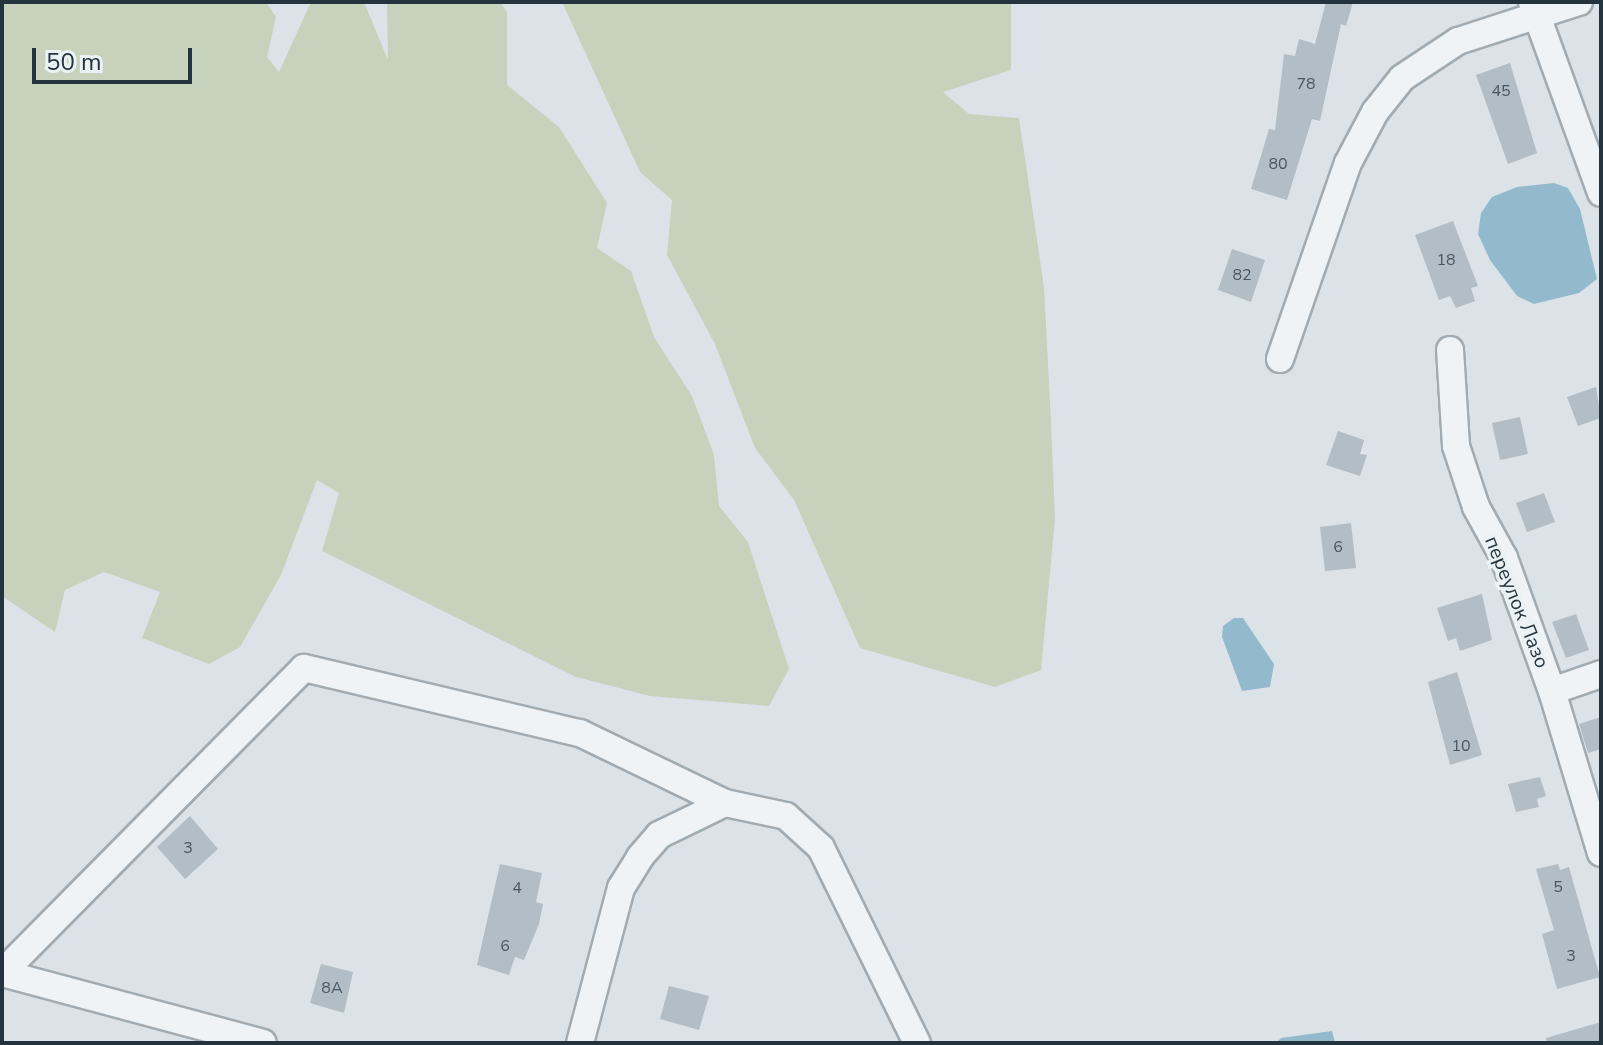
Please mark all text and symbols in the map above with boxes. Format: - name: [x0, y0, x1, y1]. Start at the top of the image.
- scale bar: [36, 32, 196, 82]
- text: 50 m: [46, 46, 102, 78]
- house number: 78: [1296, 74, 1316, 94]
- house number: 45: [1491, 81, 1511, 101]
- house number: 80: [1268, 154, 1288, 174]
- house number: 18: [1436, 250, 1456, 270]
- house number: 82: [1232, 265, 1252, 285]
- street label: переулок Лазо: [1480, 532, 1554, 672]
- house number: 6: [1333, 537, 1343, 557]
- house number: 10: [1451, 736, 1471, 756]
- house number: 3: [183, 838, 193, 858]
- house number: 5: [1553, 877, 1563, 897]
- house number: 4: [512, 878, 522, 898]
- house number: 6: [500, 936, 510, 956]
- house number: 3: [1566, 946, 1576, 966]
- house number: 8А: [321, 978, 343, 998]

